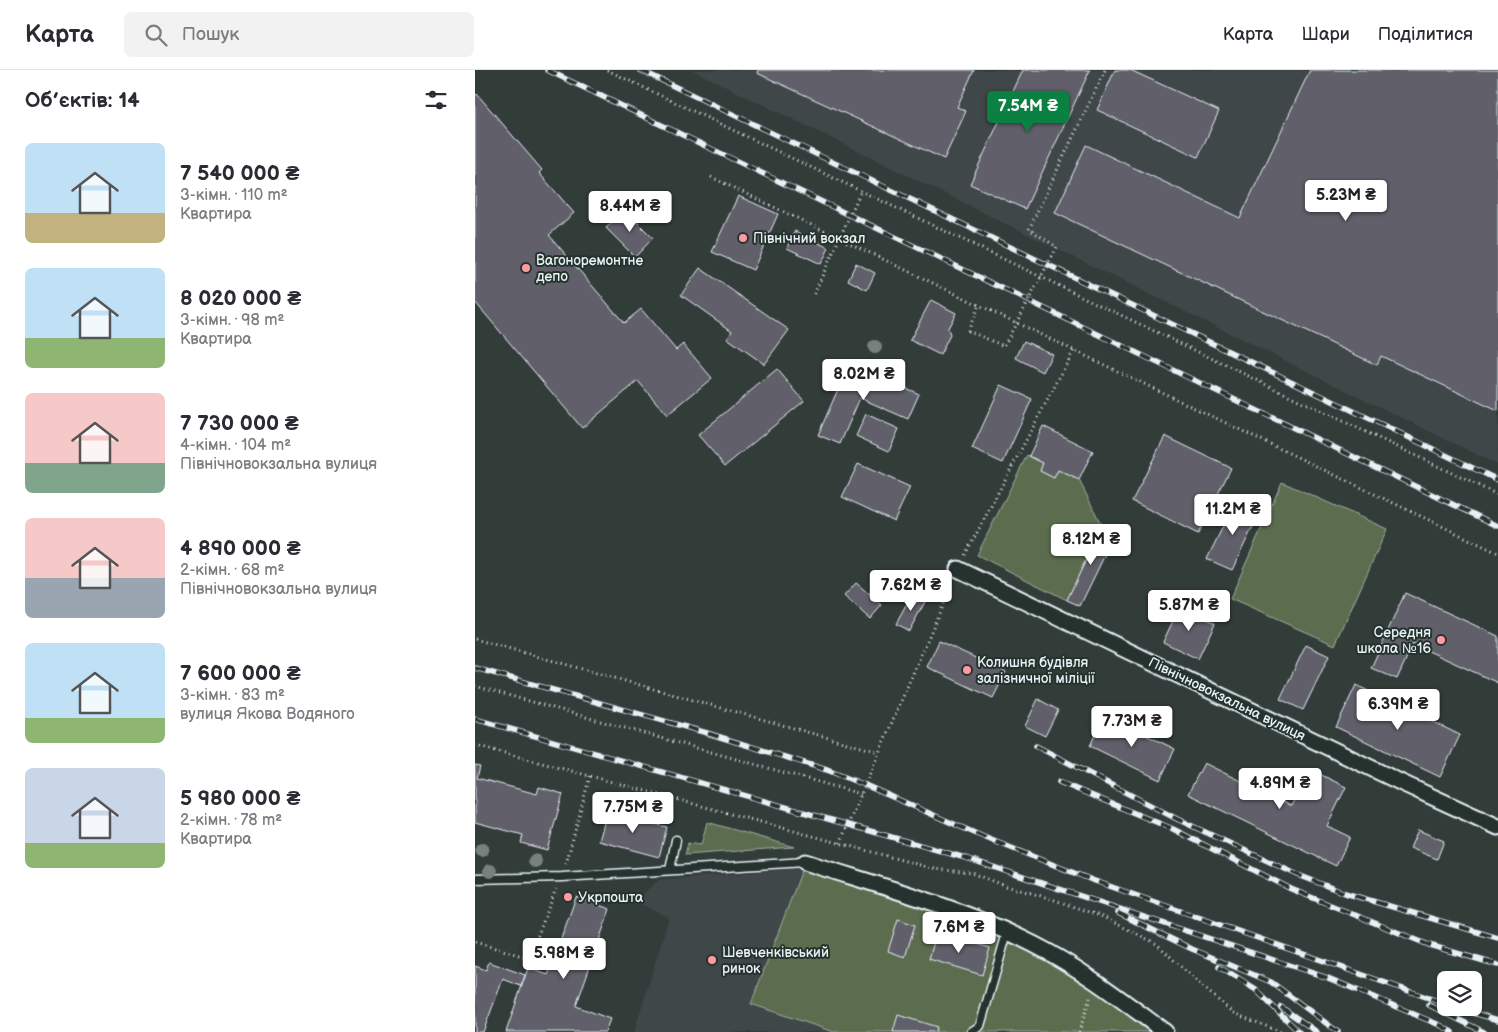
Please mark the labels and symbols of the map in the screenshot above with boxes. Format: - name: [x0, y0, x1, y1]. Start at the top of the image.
- pin: 7.54M ₴: [982, 90, 1074, 133]
- pin: 5.23M ₴: [1300, 180, 1392, 222]
- pin: 8.44M ₴: [584, 190, 676, 233]
- place label: Північний вокзал: [753, 230, 865, 247]
- marker: Північний вокзал: [737, 232, 749, 244]
- place label: Вагоноремонтне депо: [536, 252, 643, 285]
- marker: Вагоноремонтне депо: [520, 262, 532, 274]
- pin: 8.02M ₴: [818, 358, 910, 401]
- pin: 11.2M ₴: [1187, 494, 1279, 536]
- pin: 8.12M ₴: [1045, 524, 1137, 566]
- pin: 7.62M ₴: [865, 570, 957, 612]
- pin: 5.87M ₴: [1143, 590, 1235, 632]
- place label: Середня школа №16: [1357, 624, 1431, 657]
- marker: Середня школа №16: [1435, 634, 1447, 646]
- place label: Колишня будівля залізничної міліції: [977, 654, 1095, 687]
- street label: Північновокзальна вулиця: [1146, 654, 1308, 745]
- marker: Колишня будівля залізничної міліції: [961, 664, 973, 676]
- pin: 6.39M ₴: [1352, 688, 1444, 731]
- pin: 7.73M ₴: [1086, 706, 1178, 748]
- pin: 4.89M ₴: [1234, 768, 1326, 810]
- pin: 7.75M ₴: [587, 792, 679, 834]
- place label: Укрпошта: [578, 889, 644, 906]
- marker: Укрпошта: [562, 891, 574, 903]
- pin: 7.6M ₴: [918, 912, 1000, 954]
- pin: 5.98M ₴: [518, 938, 610, 980]
- place label: Шевченківський ринок: [722, 944, 829, 977]
- marker: Шевченківський ринок: [706, 954, 718, 966]

